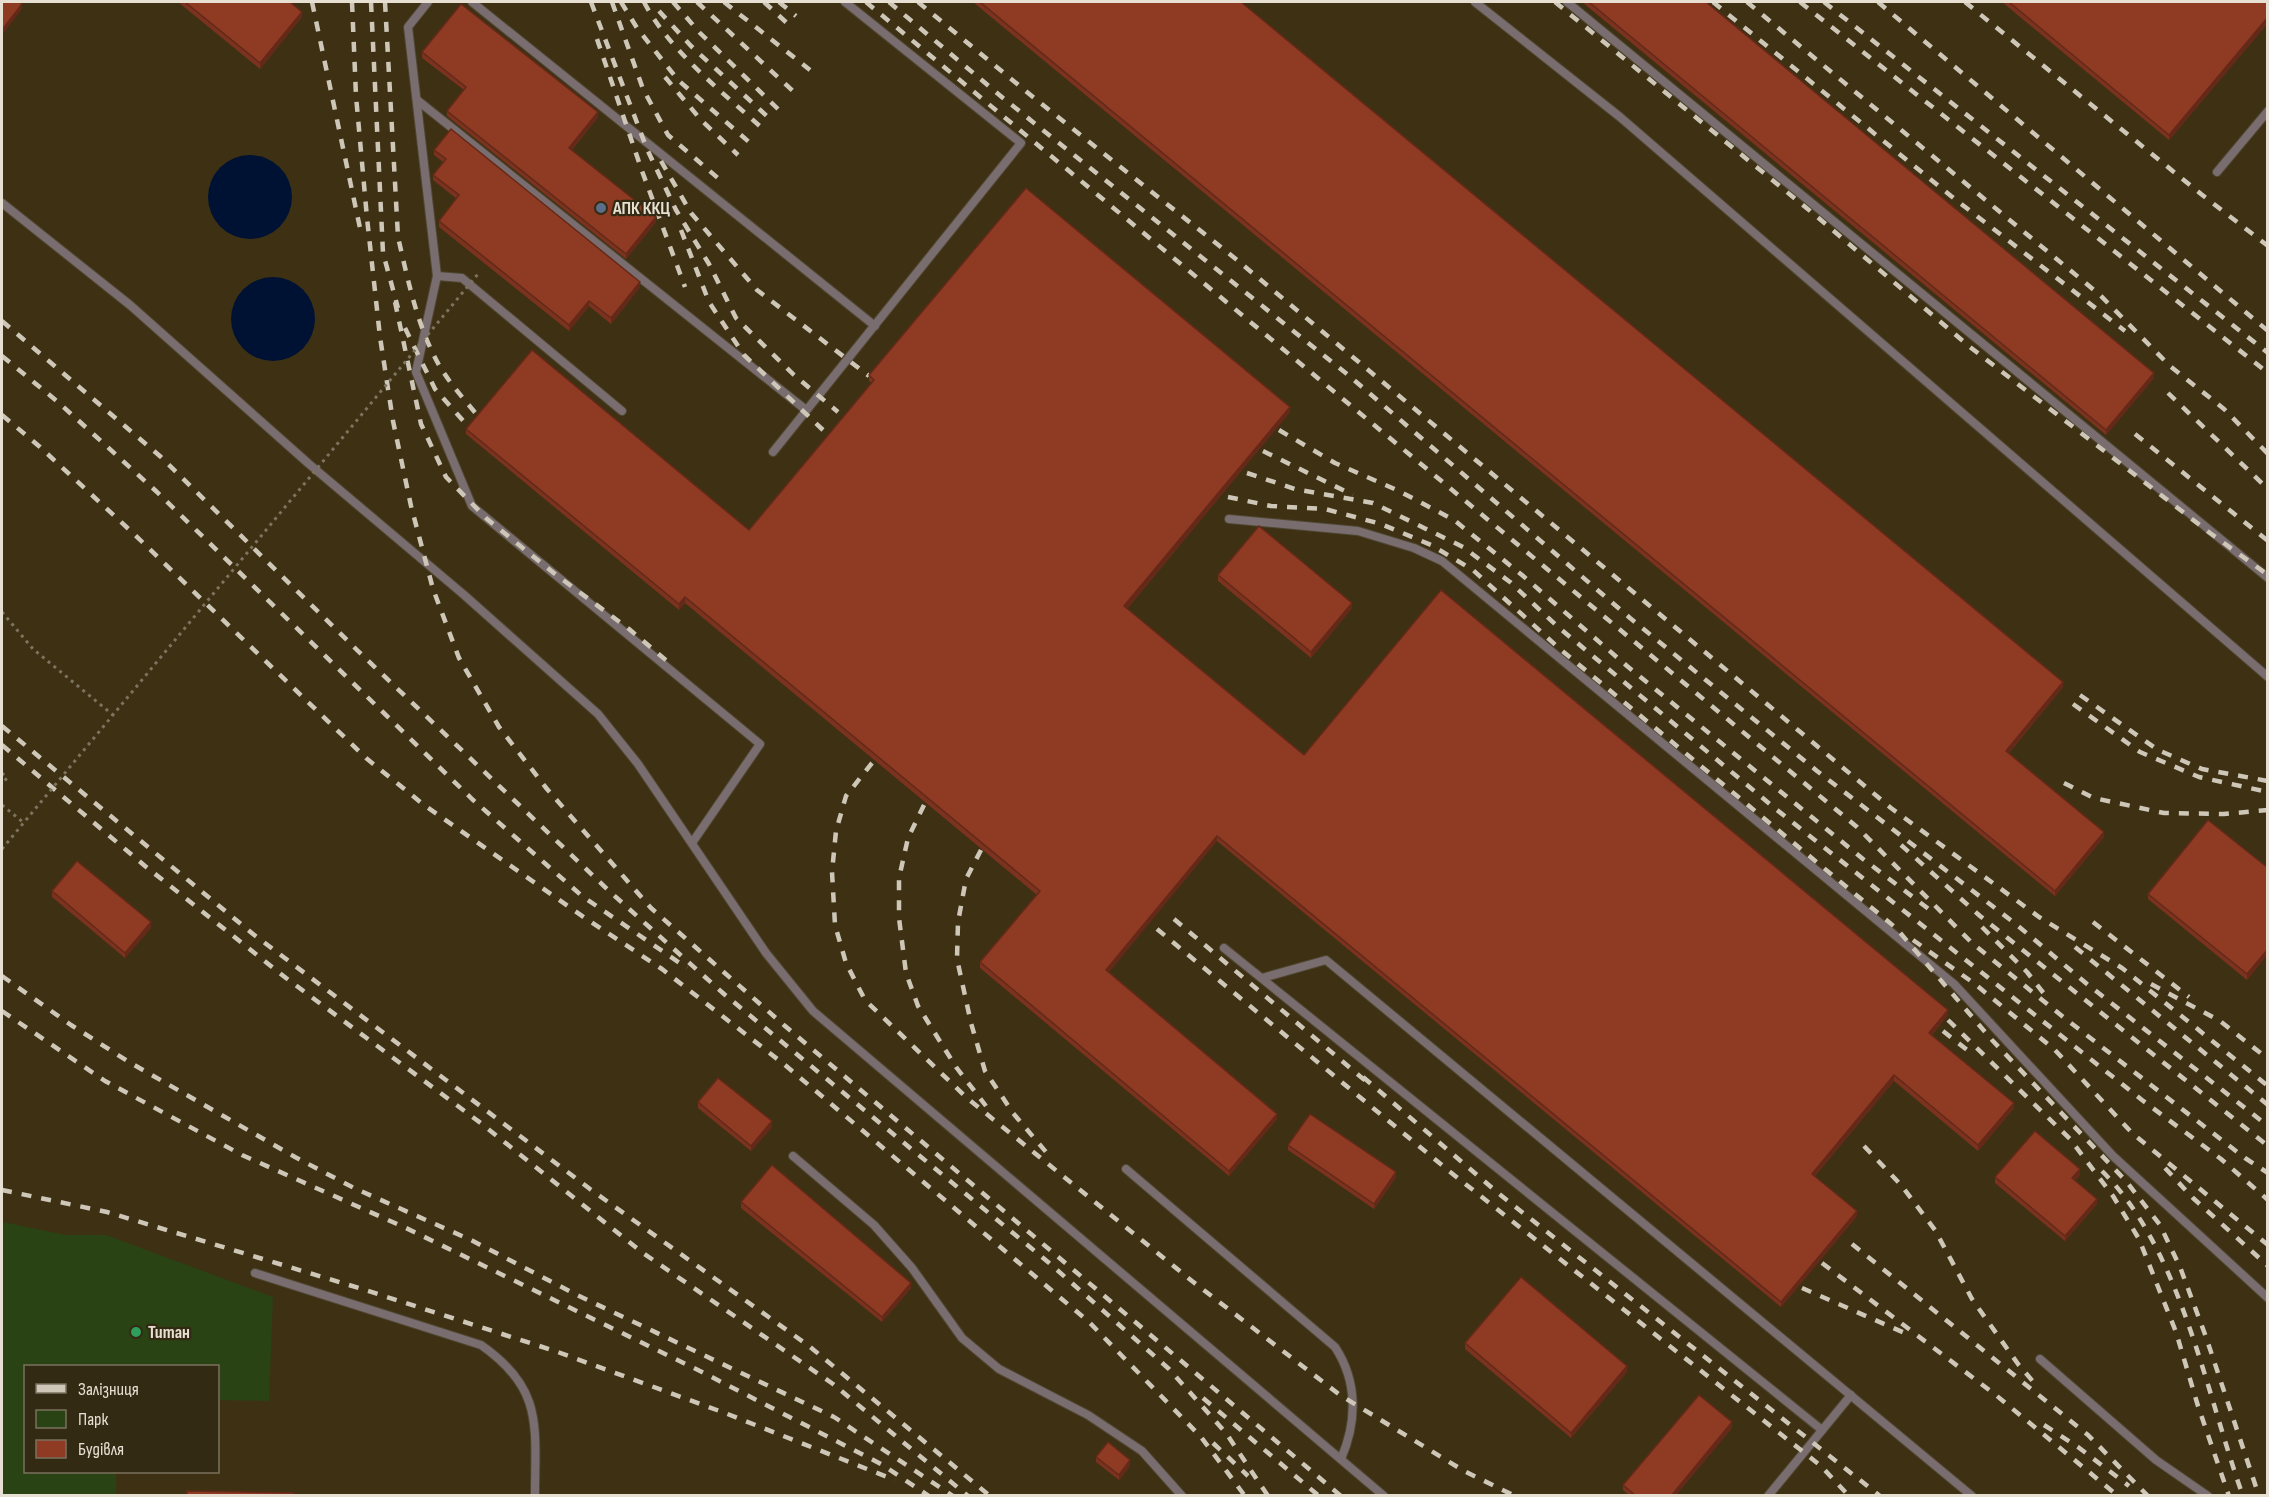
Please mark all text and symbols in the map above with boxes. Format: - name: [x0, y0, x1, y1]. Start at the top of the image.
- place label: АПК ККЦ: [612, 198, 670, 219]
- marker: АПК ККЦ: [594, 201, 608, 215]
- place label: Титан: [148, 1322, 190, 1343]
- marker: Титан: [129, 1325, 143, 1339]
- legend: [24, 1365, 219, 1473]
- text: Залізниця: [78, 1379, 139, 1400]
- text: Парк: [78, 1409, 109, 1430]
- text: Будівля: [78, 1439, 124, 1460]

